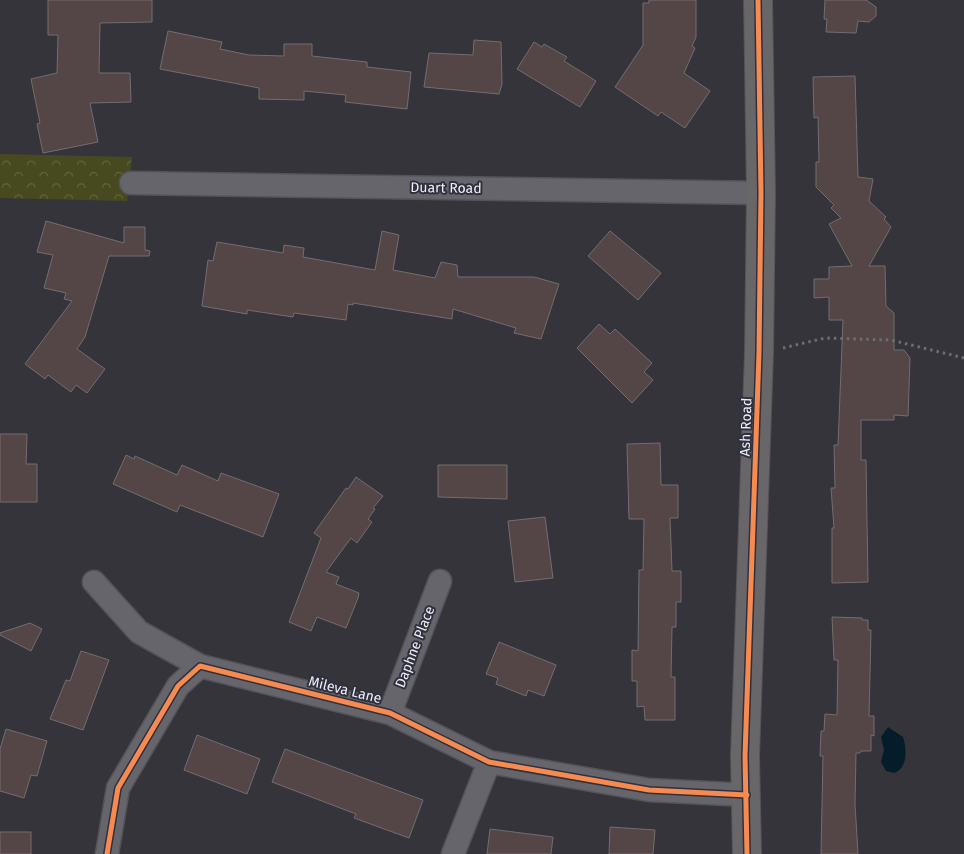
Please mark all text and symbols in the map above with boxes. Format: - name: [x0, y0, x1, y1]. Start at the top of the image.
- street label: Duart Road: [410, 179, 482, 197]
- street label: Ash Road: [736, 397, 756, 457]
- street label: Daphne Place: [392, 604, 438, 690]
- street label: Mileva Lane: [307, 673, 383, 707]

